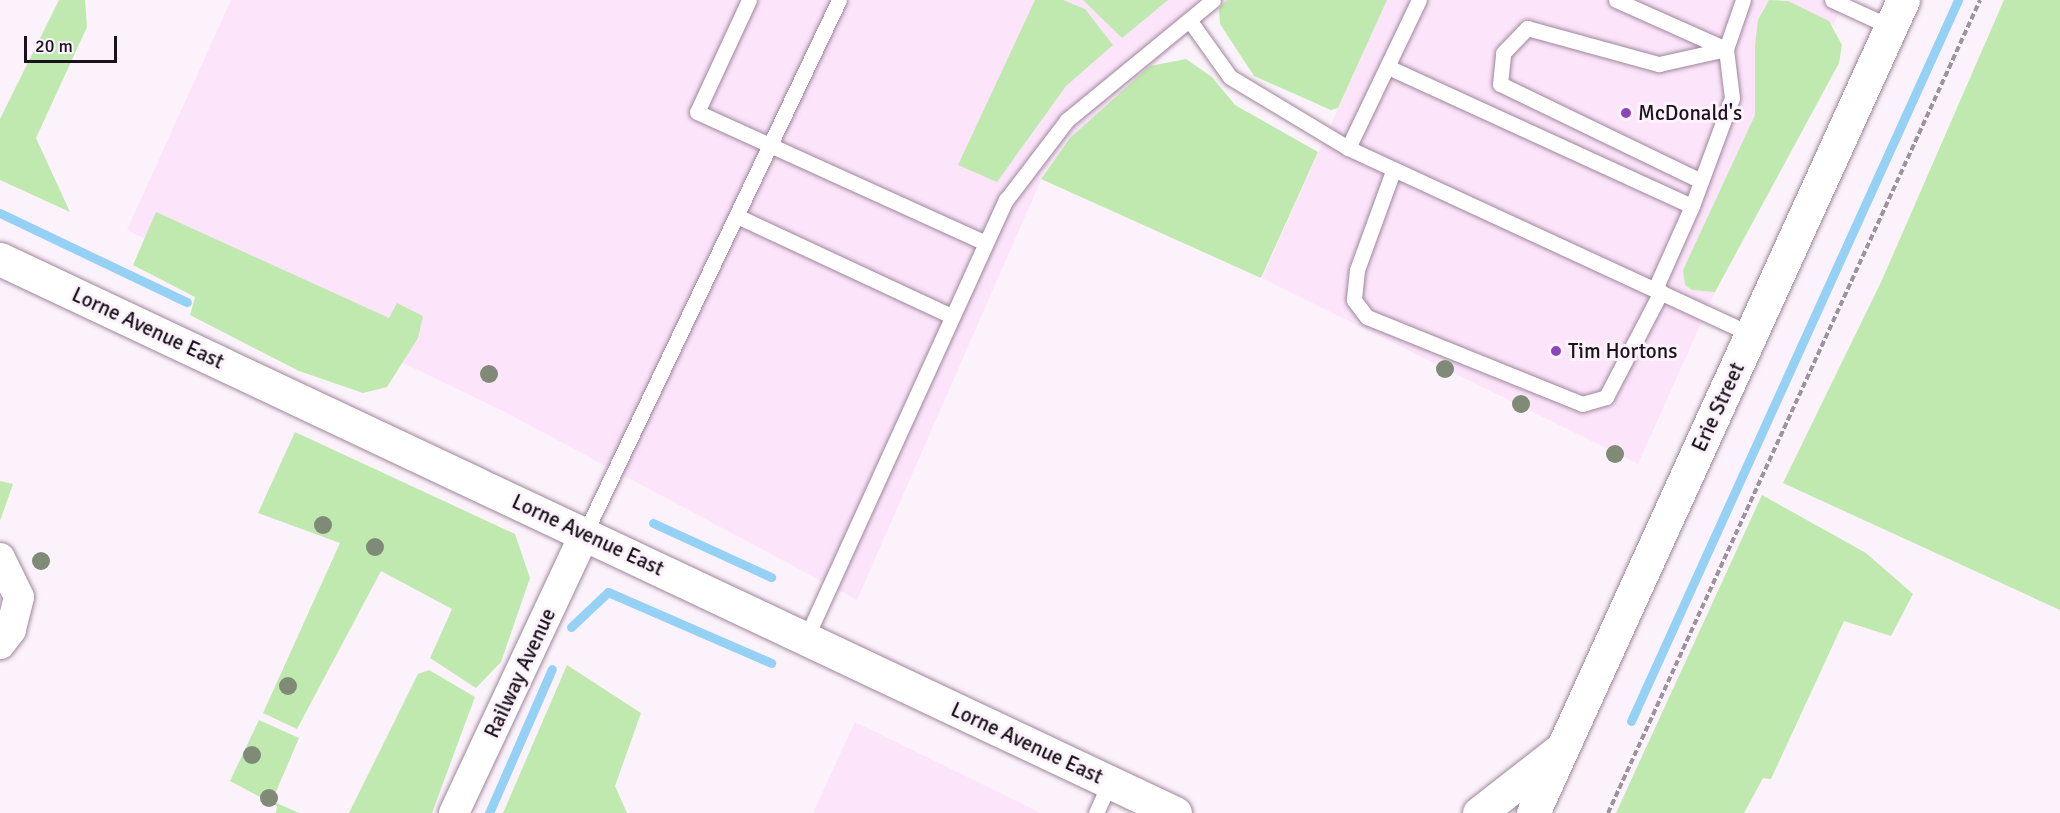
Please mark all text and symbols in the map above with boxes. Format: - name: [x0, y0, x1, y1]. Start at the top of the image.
- scale bar: [27, 24, 120, 62]
- text: 20 m: [35, 35, 73, 57]
- place label: McDonald's: [1638, 100, 1742, 126]
- marker: McDonald's: [1619, 106, 1633, 120]
- street label: Lorne Avenue East: [68, 282, 228, 374]
- place label: Tim Hortons: [1568, 338, 1677, 364]
- marker: Tim Hortons: [1549, 344, 1563, 358]
- street label: Erie Street: [1686, 358, 1750, 456]
- street label: Lorne Avenue East: [508, 489, 668, 581]
- street label: Railway Avenue: [479, 604, 561, 742]
- street label: Lorne Avenue East: [947, 697, 1107, 789]

